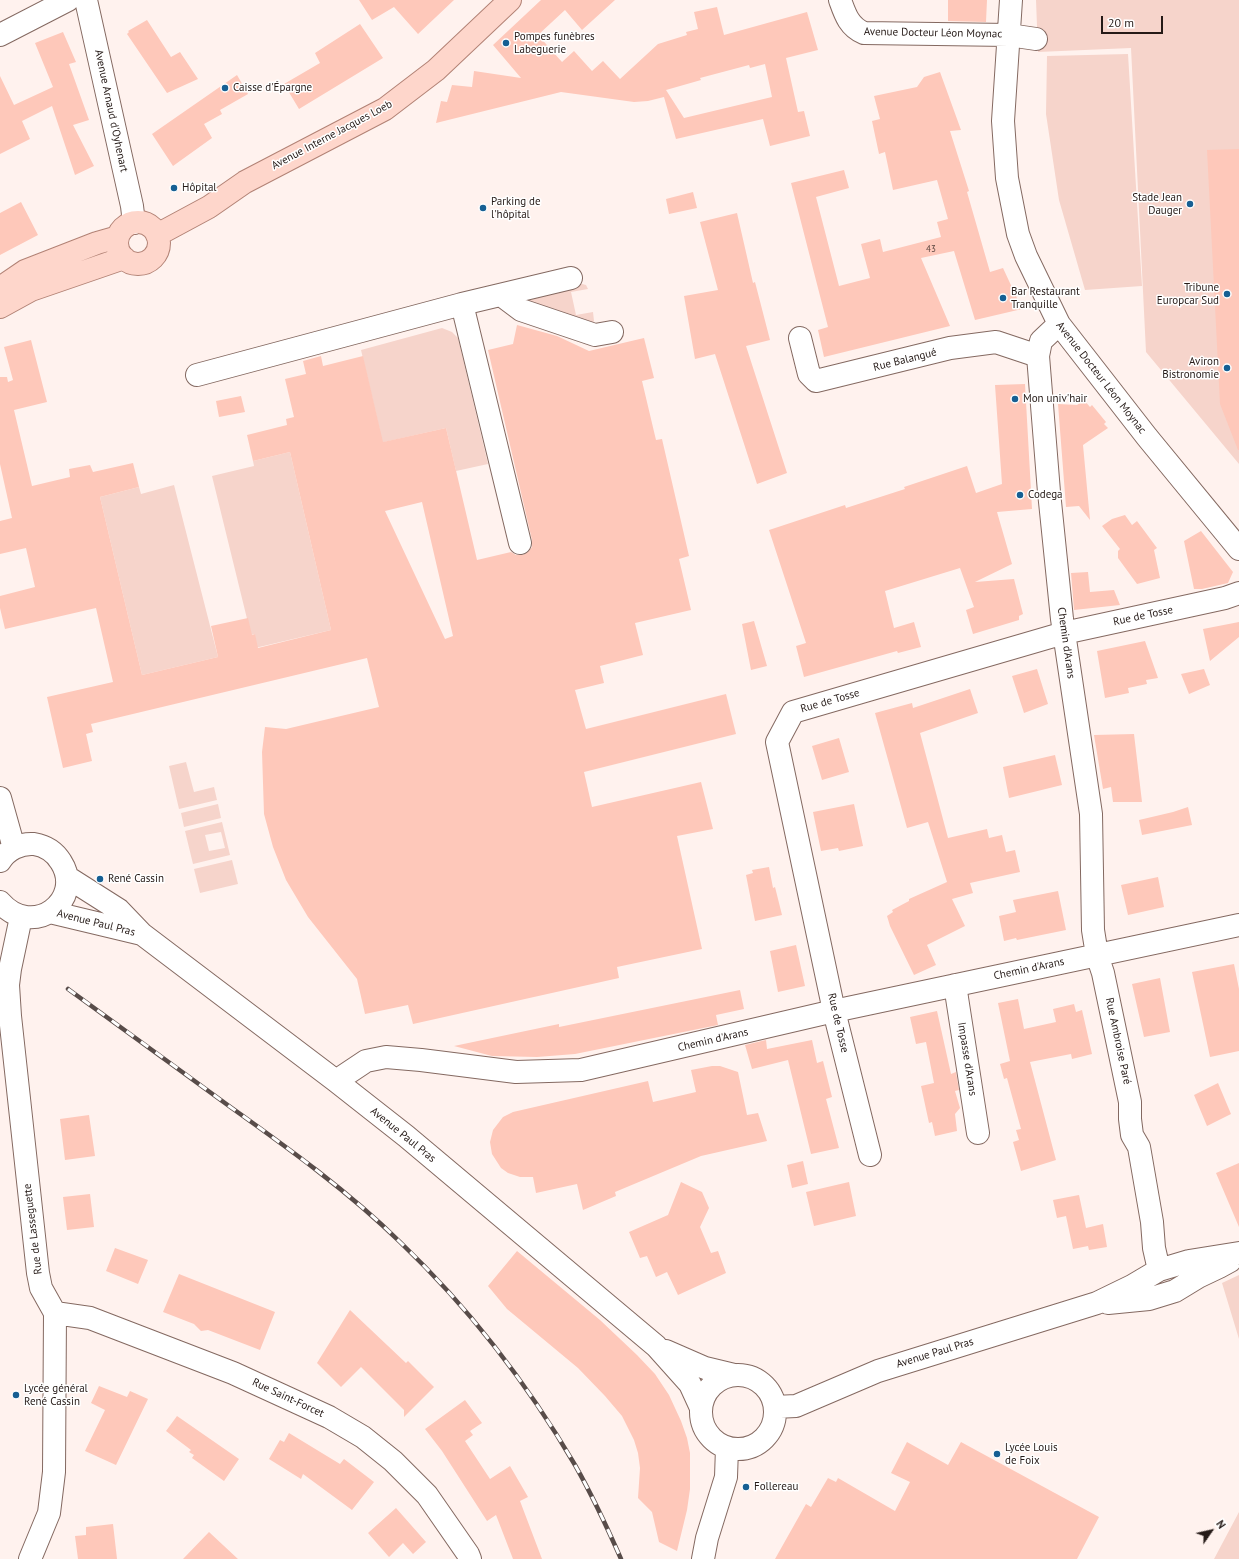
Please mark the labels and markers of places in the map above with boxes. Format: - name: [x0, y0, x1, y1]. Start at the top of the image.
- place label: Pompes funèbres Labeguerie: [514, 30, 595, 56]
- marker: Pompes funèbres Labeguerie: [501, 38, 511, 48]
- place label: Caisse d'Épargne: [233, 81, 312, 95]
- marker: Caisse d'Épargne: [220, 83, 230, 93]
- place label: Hôpital: [182, 181, 217, 195]
- marker: Hôpital: [169, 183, 179, 193]
- place label: Stade Jean Dauger: [1132, 191, 1182, 217]
- place label: Parking de l'hôpital: [491, 195, 541, 221]
- marker: Stade Jean Dauger: [1185, 199, 1195, 209]
- marker: Parking de l'hôpital: [478, 203, 488, 213]
- place label: Tribune Europcar Sud: [1157, 281, 1219, 307]
- place label: Bar Restaurant Tranquille: [1011, 285, 1080, 311]
- marker: Tribune Europcar Sud: [1222, 289, 1232, 299]
- marker: Bar Restaurant Tranquille: [998, 293, 1008, 303]
- place label: Aviron Bistronomie: [1162, 355, 1219, 381]
- marker: Aviron Bistronomie: [1222, 363, 1232, 373]
- place label: Mon univ'hair: [1023, 392, 1087, 406]
- marker: Mon univ'hair: [1010, 394, 1020, 404]
- place label: Codega: [1028, 488, 1063, 502]
- marker: Codega: [1015, 490, 1025, 500]
- place label: René Cassin: [108, 872, 164, 886]
- marker: René Cassin: [95, 874, 105, 884]
- place label: Lycée général René Cassin: [24, 1382, 88, 1408]
- marker: Lycée général René Cassin: [11, 1390, 21, 1400]
- place label: Lycée Louis de Foix: [1005, 1441, 1058, 1467]
- marker: Lycée Louis de Foix: [992, 1449, 1002, 1459]
- place label: Follereau: [754, 1480, 798, 1494]
- marker: Follereau: [741, 1482, 751, 1492]

